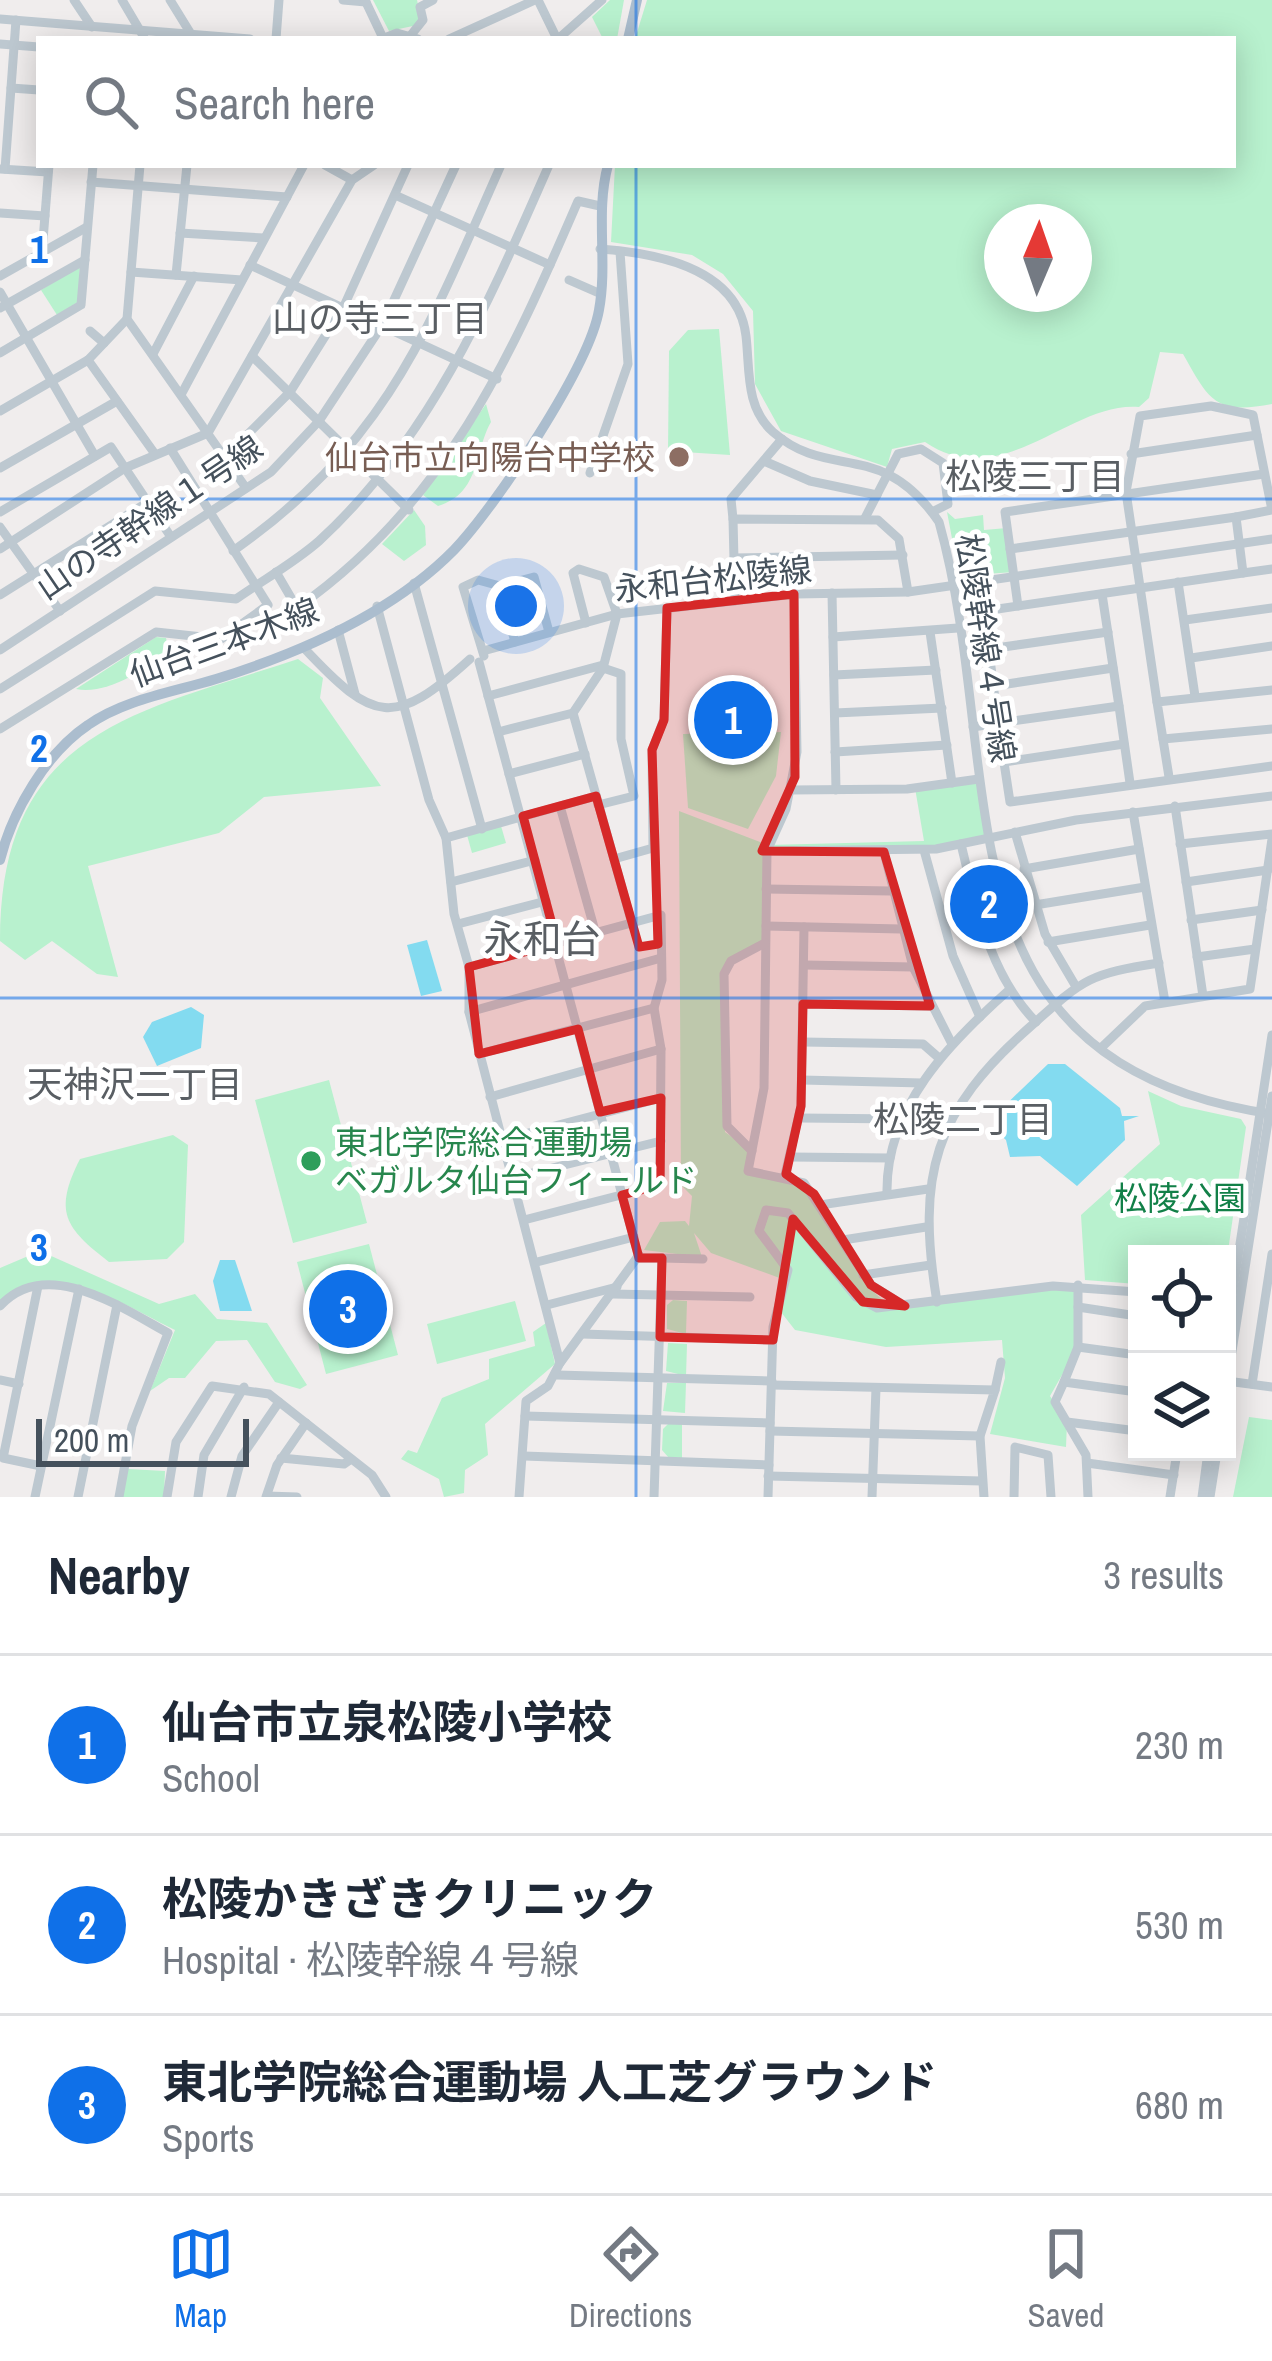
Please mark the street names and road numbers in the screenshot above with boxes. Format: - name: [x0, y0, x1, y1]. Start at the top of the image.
- street label: 山の寺幹線１号線: [27, 425, 271, 609]
- street label: 松陵幹線４号線: [946, 530, 1026, 766]
- street label: 永和台松陵線: [612, 547, 814, 611]
- street label: 仙台三本木線: [123, 587, 325, 697]

